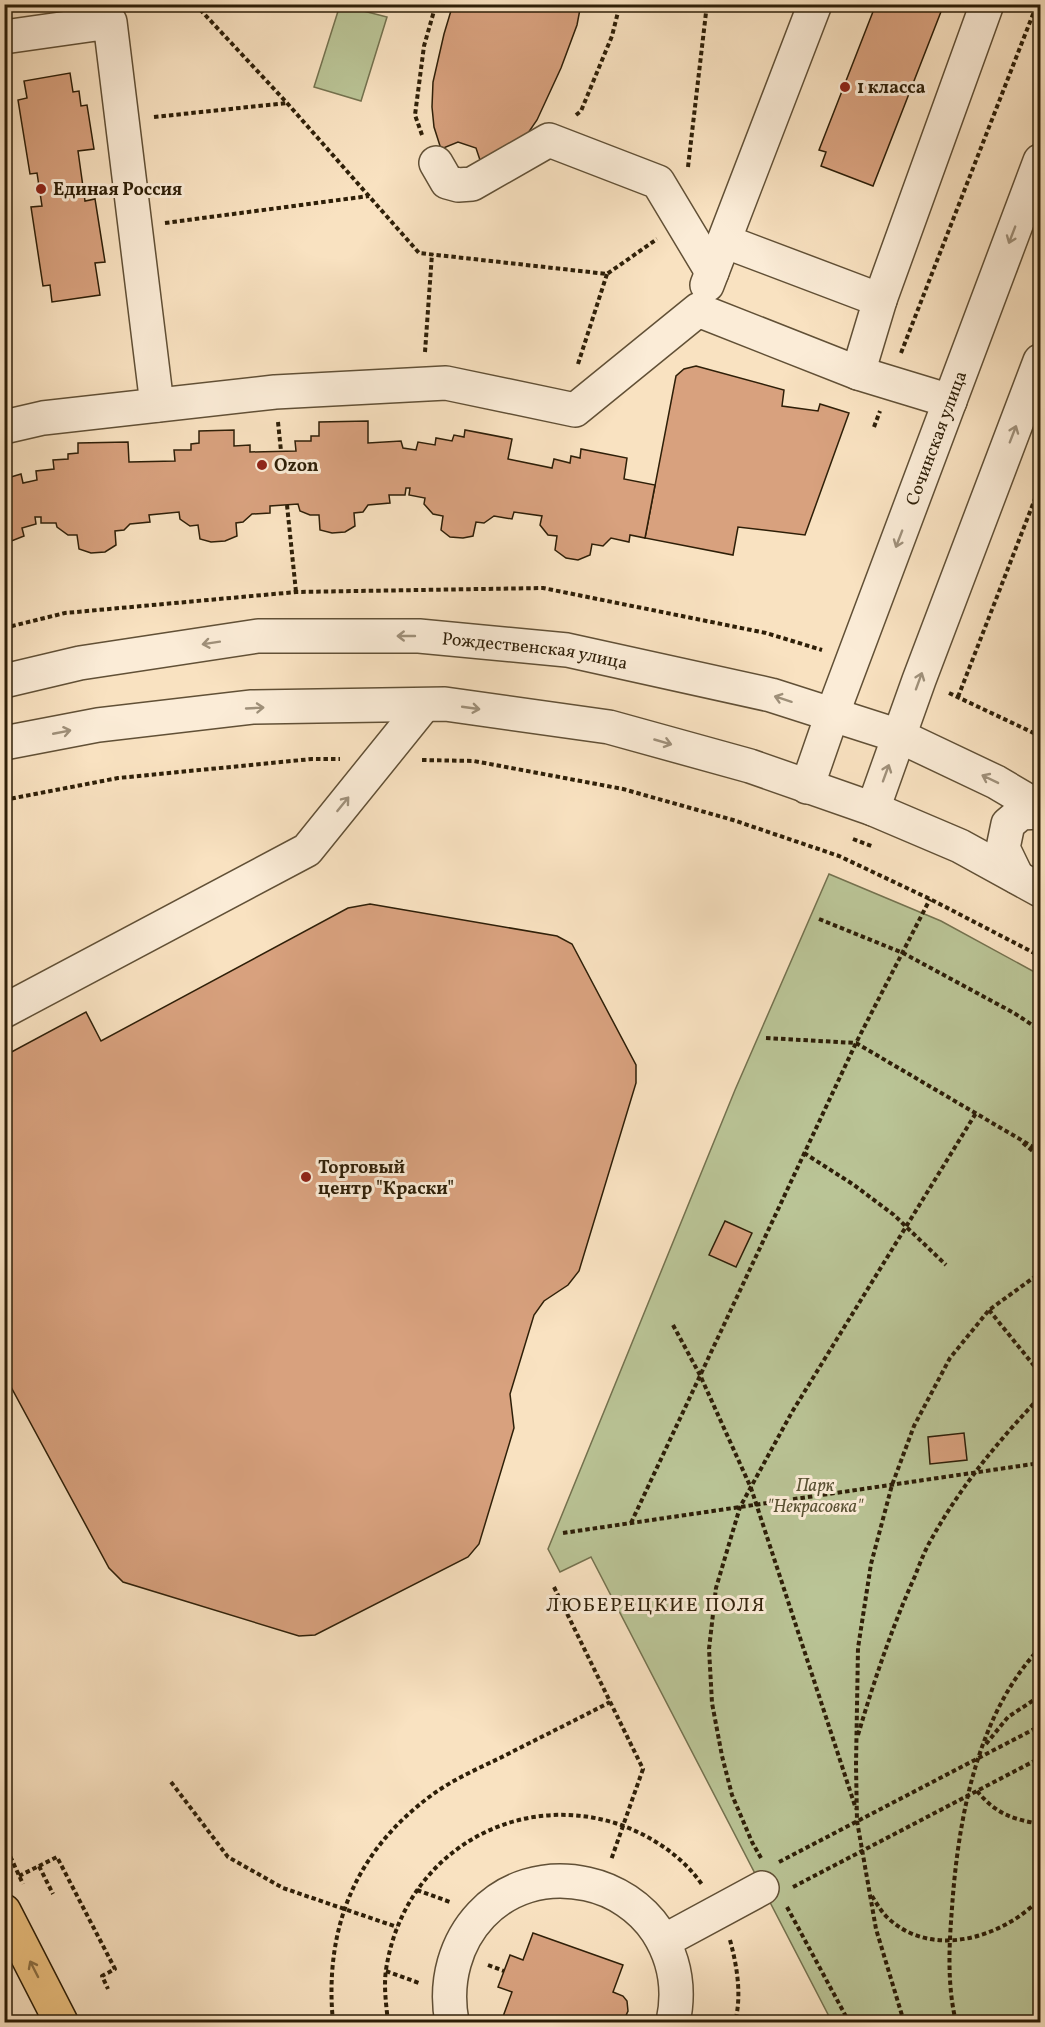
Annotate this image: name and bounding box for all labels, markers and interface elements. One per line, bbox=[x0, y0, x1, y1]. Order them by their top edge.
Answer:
place label: 1 класса bbox=[857, 76, 926, 101]
marker: 1 класса bbox=[838, 80, 852, 94]
place label: Единая Россия bbox=[53, 178, 182, 203]
marker: Единая Россия bbox=[34, 182, 48, 196]
one-way arrow bbox=[1006, 225, 1017, 244]
street label: Сочинская улица bbox=[901, 368, 974, 510]
one-way arrow bbox=[1009, 425, 1020, 444]
place label: Ozon bbox=[274, 454, 319, 479]
marker: Ozon bbox=[255, 458, 269, 472]
one-way arrow bbox=[893, 529, 904, 548]
street label: Рождественская улица bbox=[441, 627, 630, 677]
one-way arrow bbox=[396, 630, 416, 642]
one-way arrow bbox=[202, 638, 221, 649]
one-way arrow bbox=[914, 672, 925, 691]
one-way arrow bbox=[774, 692, 793, 703]
one-way arrow bbox=[245, 702, 265, 713]
one-way arrow bbox=[461, 703, 480, 714]
one-way arrow bbox=[52, 726, 71, 737]
one-way arrow bbox=[653, 737, 672, 748]
one-way arrow bbox=[882, 764, 893, 783]
one-way arrow bbox=[981, 772, 999, 784]
one-way arrow bbox=[337, 797, 350, 813]
place label: Торговый центр "Краски" bbox=[318, 1156, 454, 1202]
marker: Торговый центр "Краски" bbox=[299, 1170, 313, 1184]
park label: Парк "Некрасовка" bbox=[767, 1474, 864, 1520]
district label: ЛЮБЕРЕЦКИЕ ПОЛЯ bbox=[546, 1592, 766, 1620]
one-way arrow bbox=[28, 1960, 39, 1978]

